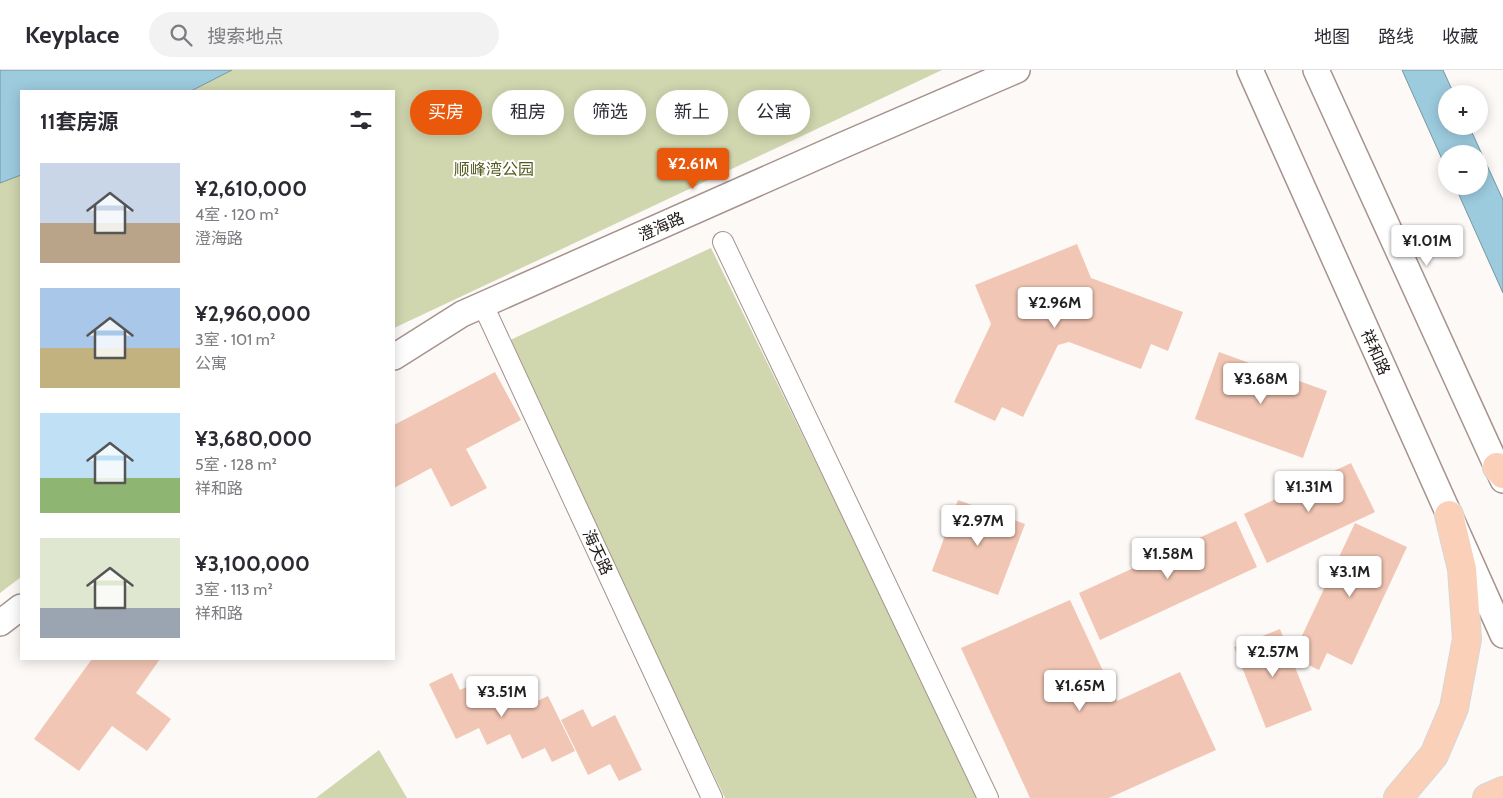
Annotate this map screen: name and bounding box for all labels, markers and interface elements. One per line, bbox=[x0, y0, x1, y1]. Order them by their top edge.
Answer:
search box bbox=[149, 12, 499, 57]
text: Keyplace bbox=[25, 20, 119, 49]
icon: search bbox=[167, 21, 195, 49]
text: 搜索地点 bbox=[207, 25, 283, 48]
text: 地图 bbox=[1314, 26, 1350, 48]
text: 路线 bbox=[1378, 26, 1414, 48]
text: 收藏 bbox=[1442, 26, 1478, 48]
map controls bbox=[1438, 85, 1488, 195]
button: + bbox=[1438, 85, 1488, 135]
chip: 买房 bbox=[410, 90, 482, 135]
chip: 租房 bbox=[492, 90, 564, 135]
chip: 筛选 bbox=[574, 90, 646, 135]
chip: 新上 bbox=[656, 90, 728, 135]
chip: 公寓 bbox=[738, 90, 810, 135]
icon: filters bbox=[347, 106, 375, 134]
text: 11套房源 bbox=[40, 109, 119, 134]
button: − bbox=[1438, 145, 1488, 195]
pin: ¥2.61M bbox=[652, 148, 734, 190]
text: ¥2.61M bbox=[668, 154, 718, 173]
park label: 顺峰湾公园 bbox=[454, 160, 534, 179]
text: ¥2,610,000 bbox=[195, 176, 307, 201]
icon: home bbox=[80, 183, 140, 243]
text: 4室 · 120 m² bbox=[195, 205, 279, 224]
street label: 澄海路 bbox=[635, 208, 687, 245]
pin: ¥1.01M bbox=[1386, 224, 1468, 267]
text: 澄海路 bbox=[195, 229, 243, 248]
text: ¥1.01M bbox=[1402, 231, 1452, 250]
pin: ¥2.96M bbox=[1014, 286, 1096, 329]
text: ¥2.96M bbox=[1029, 293, 1081, 312]
text: ¥2,960,000 bbox=[195, 301, 311, 326]
icon: home bbox=[80, 308, 140, 368]
street label: 祥和路 bbox=[1357, 326, 1394, 378]
text: 3室 · 101 m² bbox=[195, 330, 275, 349]
text: 公寓 bbox=[195, 354, 227, 373]
pin: ¥3.68M bbox=[1220, 362, 1302, 405]
text: ¥3.68M bbox=[1234, 369, 1288, 388]
text: ¥3,680,000 bbox=[195, 426, 312, 451]
icon: home bbox=[80, 433, 140, 493]
text: 5室 · 128 m² bbox=[195, 455, 277, 474]
pin: ¥1.31M bbox=[1268, 470, 1350, 513]
text: ¥1.31M bbox=[1286, 477, 1332, 496]
text: 祥和路 bbox=[195, 479, 243, 498]
pin: ¥2.97M bbox=[937, 504, 1019, 547]
text: ¥2.97M bbox=[952, 511, 1004, 530]
street label: 海天路 bbox=[579, 526, 616, 578]
pin: ¥1.58M bbox=[1127, 538, 1209, 580]
text: ¥1.58M bbox=[1143, 544, 1193, 563]
text: ¥3,100,000 bbox=[195, 551, 310, 576]
pin: ¥3.1M bbox=[1315, 556, 1385, 598]
icon: home bbox=[80, 558, 140, 618]
text: ¥3.1M bbox=[1330, 562, 1370, 581]
text: 3室 · 113 m² bbox=[195, 580, 273, 599]
text: 祥和路 bbox=[195, 604, 243, 623]
pin: ¥2.57M bbox=[1232, 636, 1314, 678]
text: ¥2.57M bbox=[1247, 642, 1299, 661]
pin: ¥1.65M bbox=[1039, 670, 1121, 712]
pin: ¥3.51M bbox=[461, 676, 543, 718]
text: ¥1.65M bbox=[1055, 676, 1105, 695]
text: ¥3.51M bbox=[477, 682, 527, 701]

